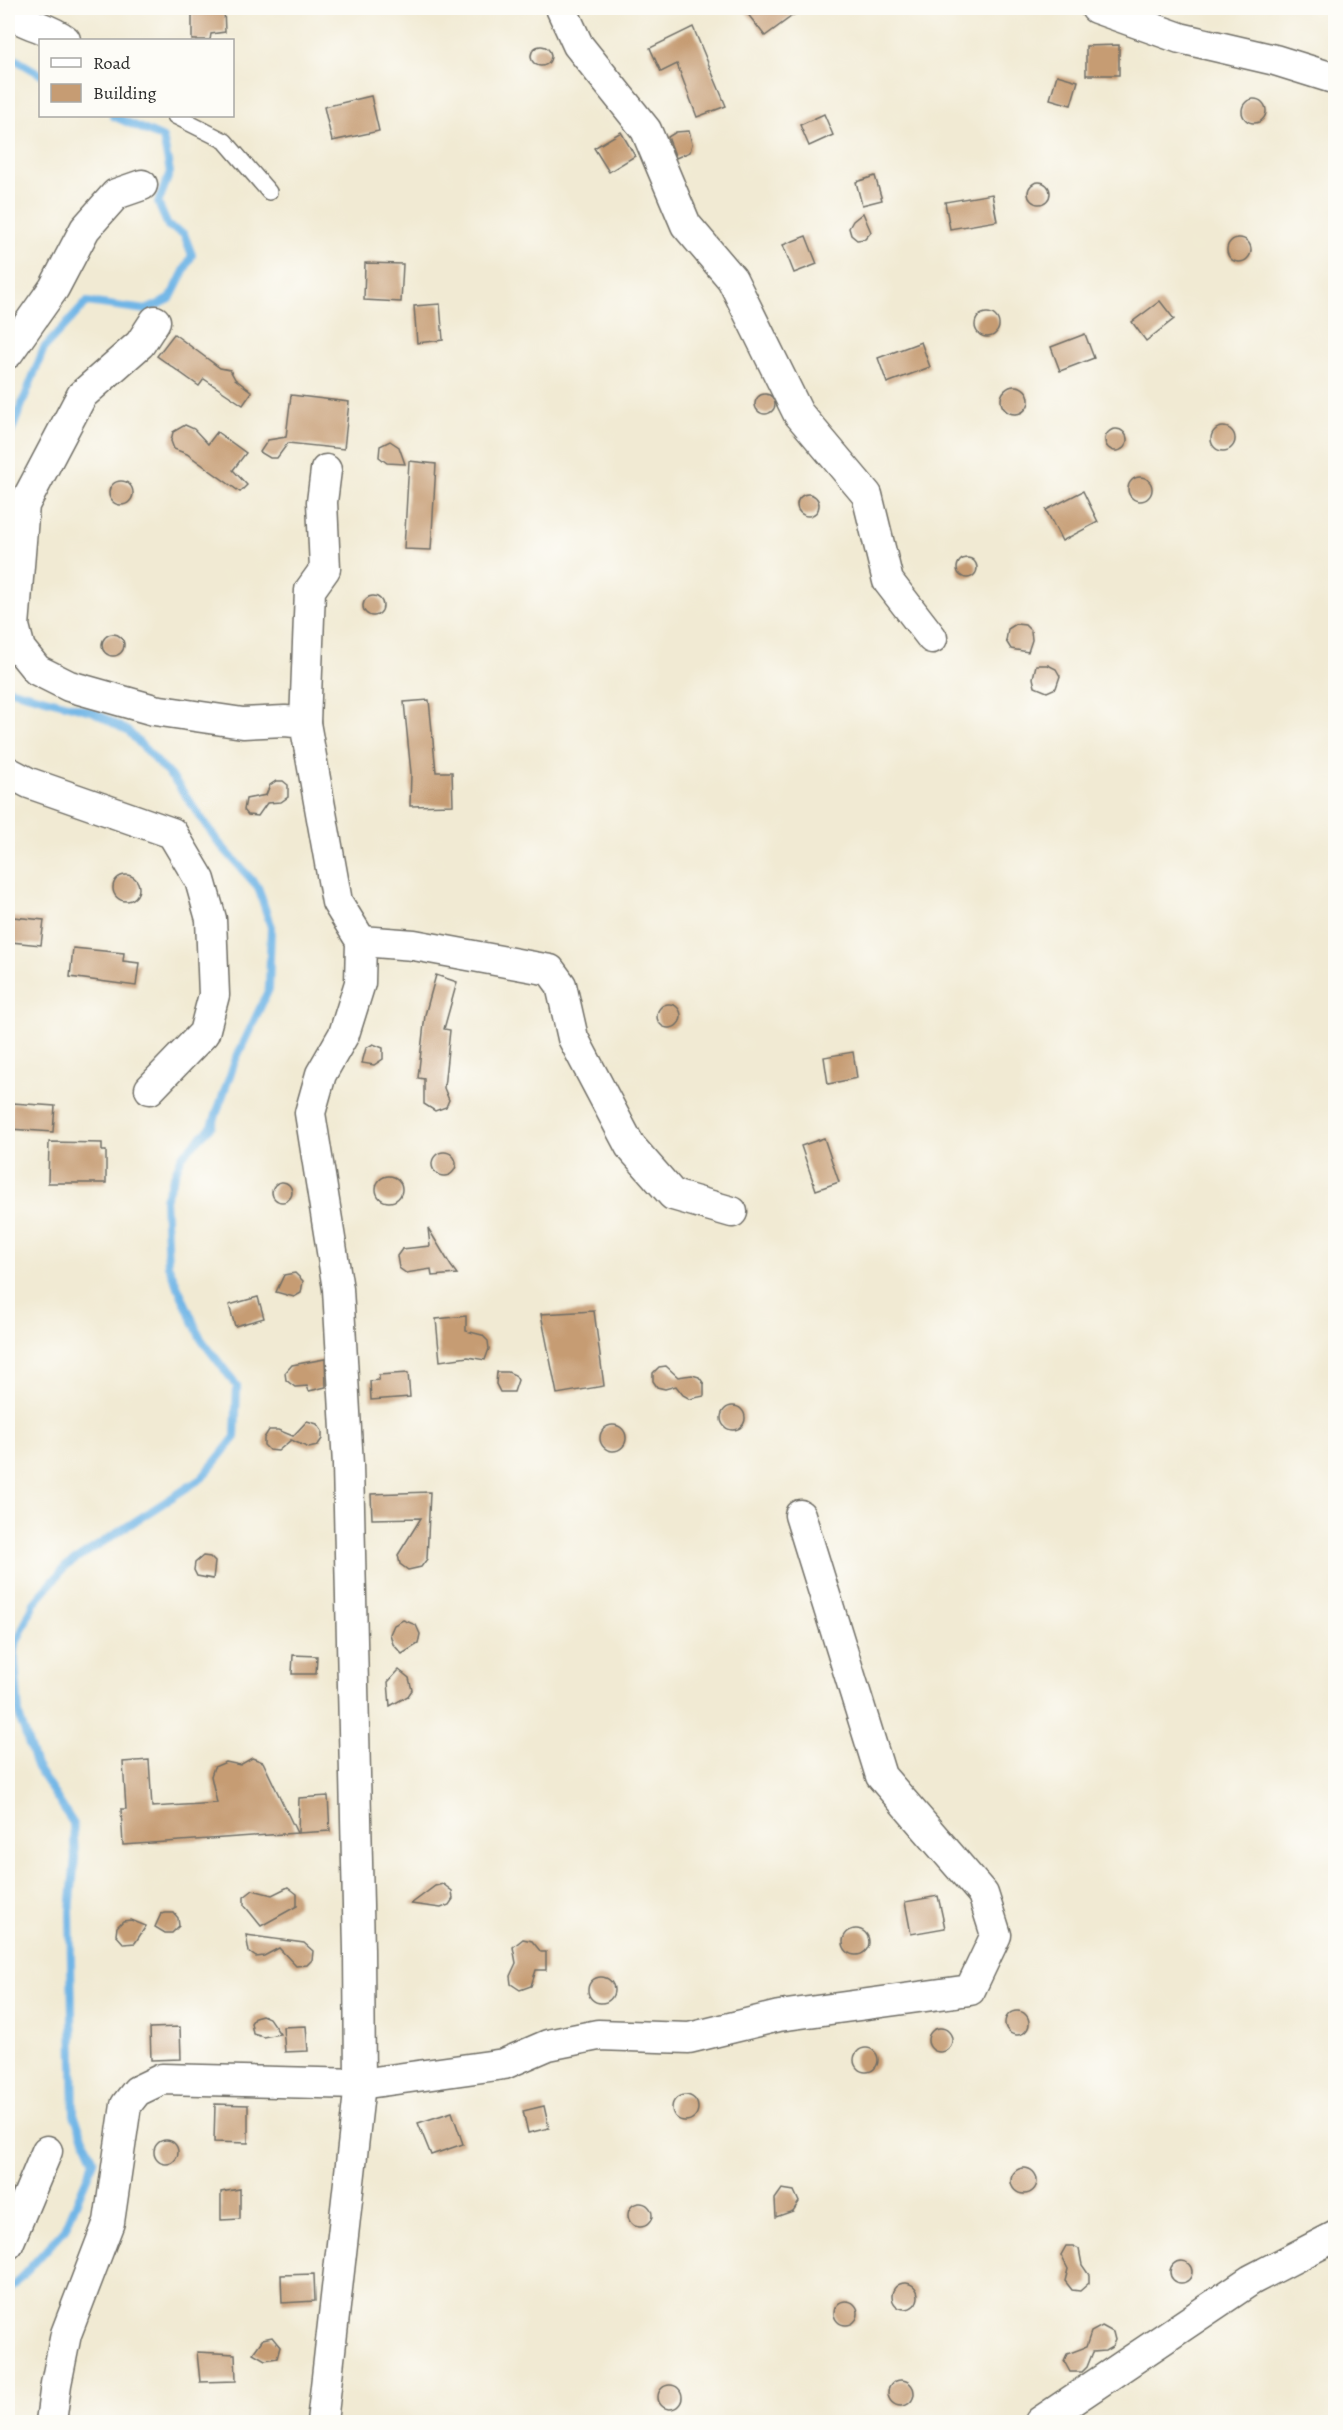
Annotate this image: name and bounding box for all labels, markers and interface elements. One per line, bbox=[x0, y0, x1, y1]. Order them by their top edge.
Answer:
legend bbox=[39, 39, 234, 117]
text: Road bbox=[93, 51, 131, 75]
text: Building bbox=[93, 81, 157, 105]

